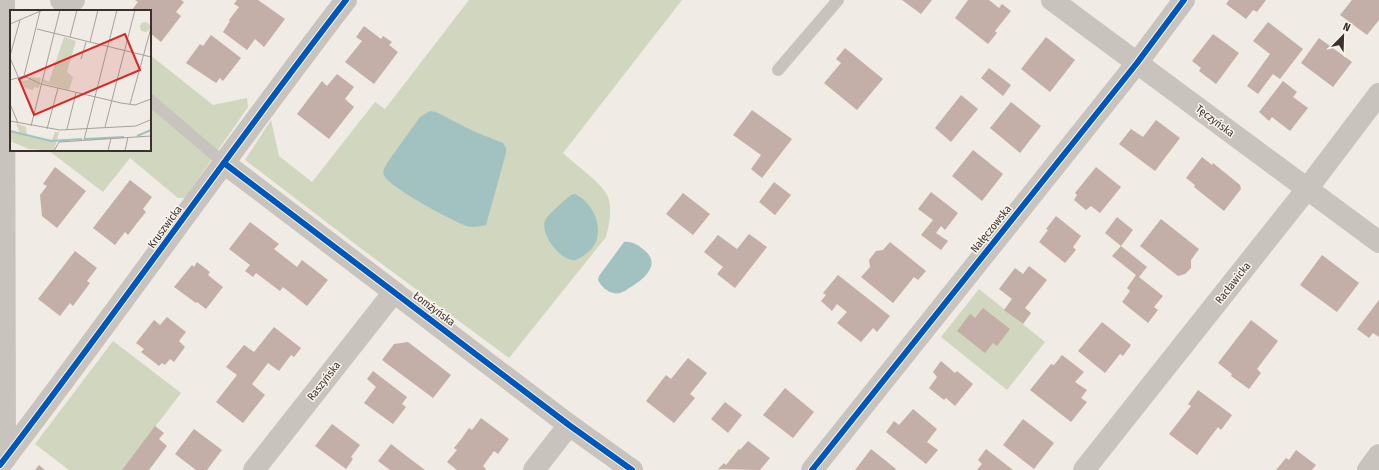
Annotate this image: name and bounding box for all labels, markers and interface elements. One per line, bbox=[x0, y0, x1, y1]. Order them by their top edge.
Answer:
inset map bbox=[10, 10, 151, 151]
north arrow bbox=[1323, 16, 1363, 56]
text: N bbox=[1341, 20, 1352, 35]
street label: Tęczyńska bbox=[1193, 102, 1237, 140]
street label: Kruszwicka bbox=[145, 203, 185, 251]
street label: Nałęczowska bbox=[968, 203, 1014, 255]
street label: Racławicka bbox=[1213, 260, 1253, 306]
street label: Łomżyńska bbox=[410, 289, 458, 329]
street label: Raszyńska bbox=[305, 359, 343, 403]

